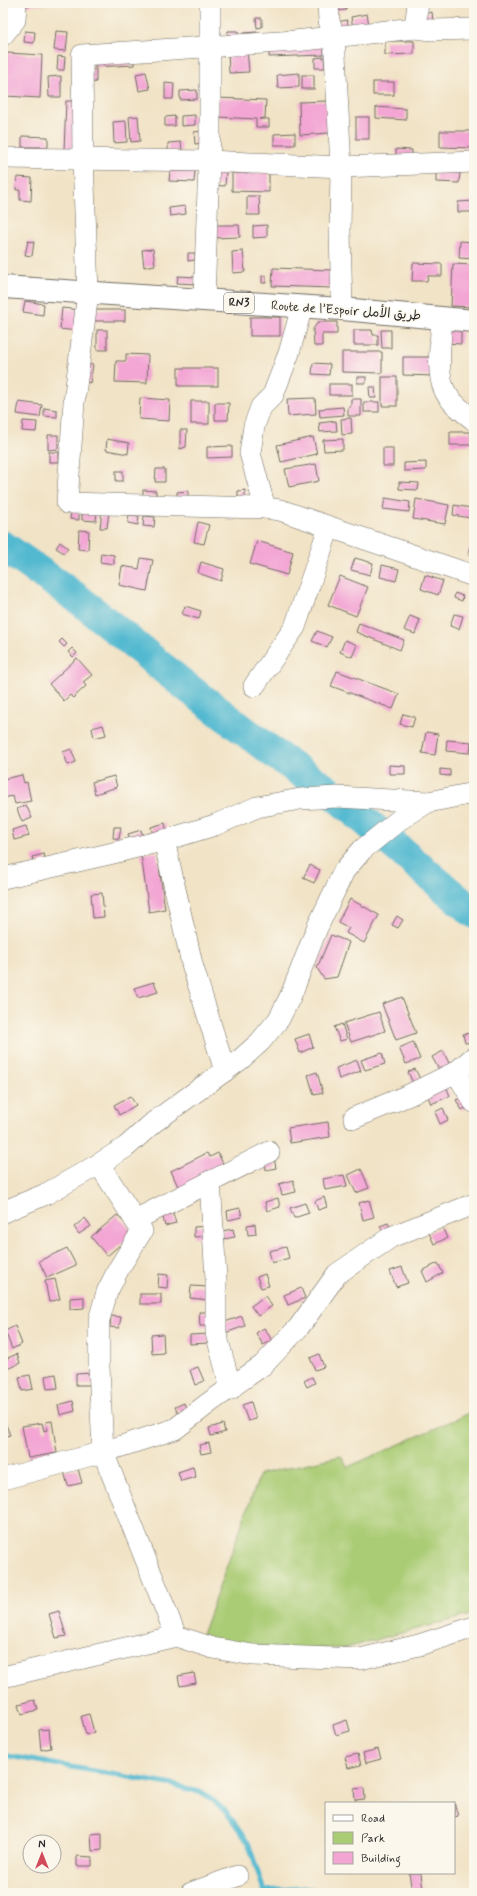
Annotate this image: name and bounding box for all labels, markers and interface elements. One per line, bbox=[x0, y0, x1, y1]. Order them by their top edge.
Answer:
road number: RN3 bbox=[224, 293, 254, 313]
street label: Route de l’Espoir طريق الأمل bbox=[270, 296, 422, 325]
legend bbox=[325, 1802, 455, 1874]
text: Road bbox=[361, 1811, 385, 1827]
text: Park bbox=[361, 1831, 385, 1847]
north arrow bbox=[22, 1834, 62, 1874]
text: N bbox=[38, 1838, 46, 1852]
text: Building bbox=[361, 1851, 401, 1868]

